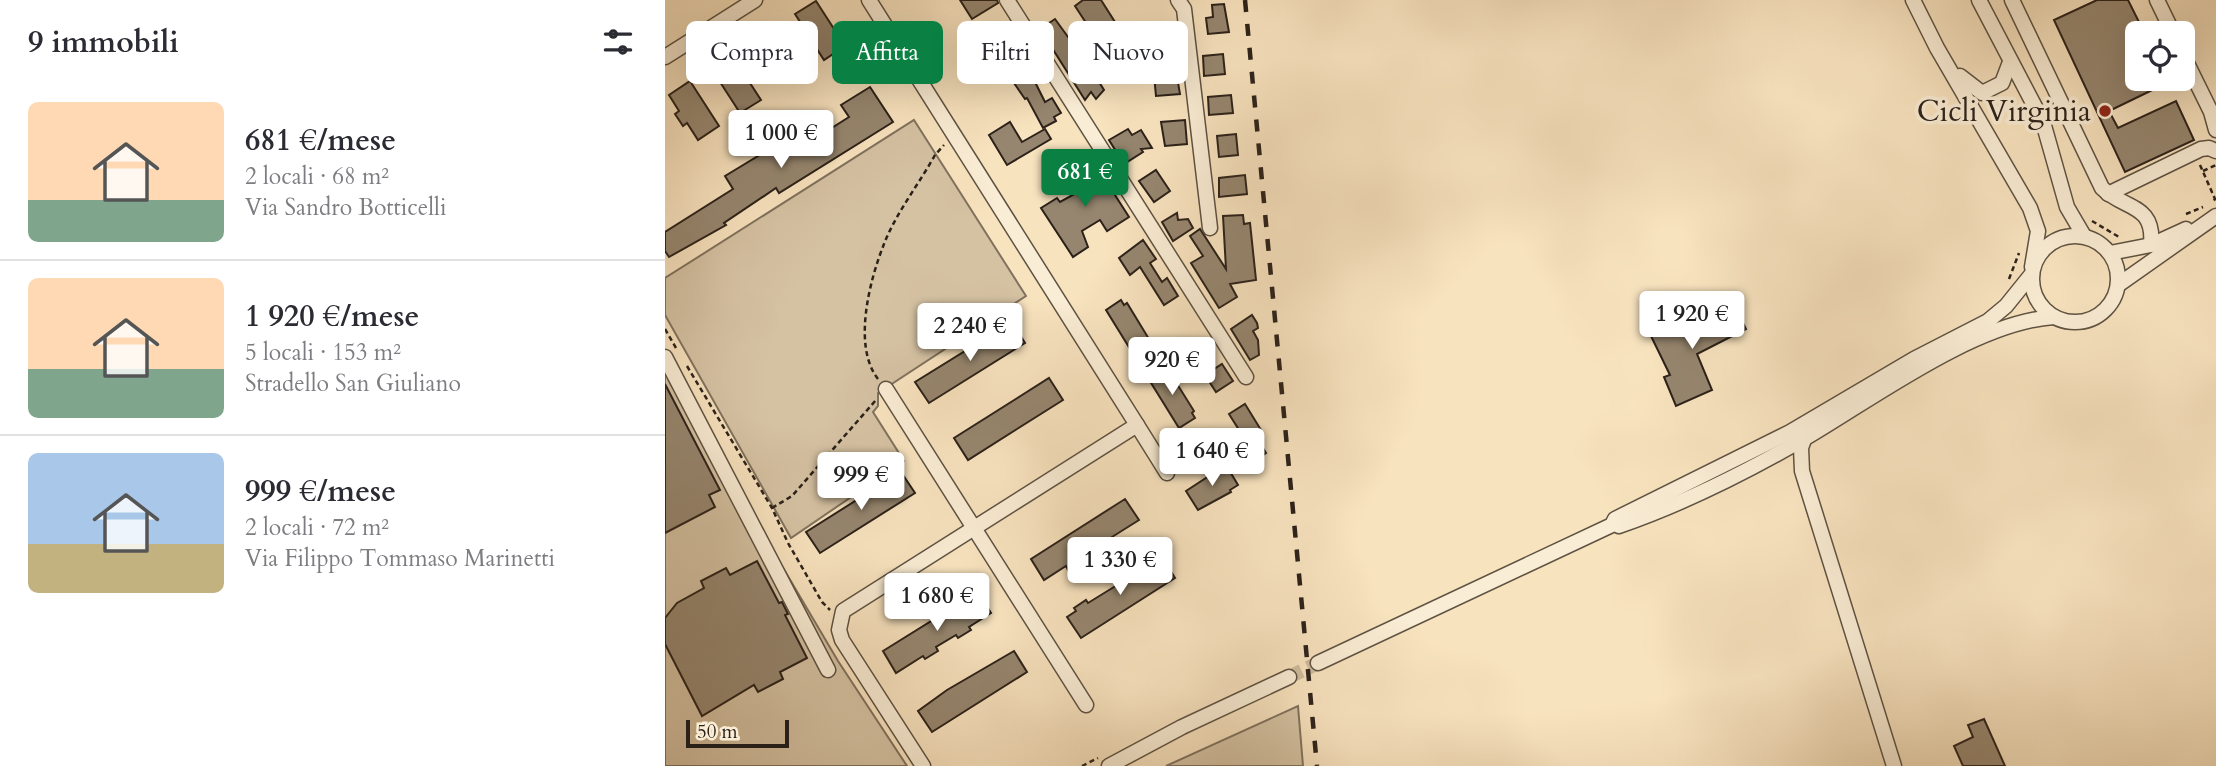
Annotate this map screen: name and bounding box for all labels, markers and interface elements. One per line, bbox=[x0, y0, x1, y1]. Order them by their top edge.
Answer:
chip: Compra bbox=[686, 21, 818, 84]
chip: Affitta bbox=[832, 21, 943, 84]
chip: Filtri bbox=[957, 21, 1054, 84]
chip: Nuovo bbox=[1068, 21, 1188, 84]
map controls bbox=[2125, 21, 2195, 91]
button: locate bbox=[2125, 21, 2195, 91]
text: 9 immobili bbox=[28, 22, 179, 63]
icon: filters bbox=[599, 23, 637, 61]
place label: Cicli Virginia bbox=[1917, 91, 2091, 132]
marker: Cicli Virginia bbox=[2097, 103, 2113, 119]
pin: 1 000 € bbox=[716, 110, 846, 170]
text: 1 000 € bbox=[744, 117, 818, 148]
text: 681 €/mese bbox=[245, 120, 396, 161]
icon: home bbox=[84, 130, 168, 214]
pin: 681 € bbox=[1036, 150, 1134, 209]
text: 681 € bbox=[1057, 156, 1113, 187]
text: 2 locali · 68 m² bbox=[245, 161, 389, 192]
text: Via Sandro Botticelli bbox=[245, 192, 446, 223]
pin: 1 920 € bbox=[1627, 292, 1757, 351]
text: 1 920 €/mese bbox=[245, 296, 419, 337]
text: 1 920 € bbox=[1655, 298, 1729, 329]
pin: 2 240 € bbox=[905, 304, 1035, 363]
icon: home bbox=[84, 306, 168, 390]
text: 2 240 € bbox=[933, 310, 1007, 341]
text: 5 locali · 153 m² bbox=[245, 337, 401, 368]
pin: 920 € bbox=[1123, 338, 1221, 397]
text: 920 € bbox=[1144, 344, 1200, 375]
text: Stradello San Giuliano bbox=[245, 368, 461, 399]
pin: 1 640 € bbox=[1147, 428, 1277, 488]
text: 1 640 € bbox=[1175, 435, 1249, 466]
pin: 999 € bbox=[812, 452, 910, 512]
text: 999 € bbox=[833, 459, 889, 490]
text: 999 €/mese bbox=[245, 471, 396, 512]
icon: home bbox=[84, 481, 168, 565]
text: 2 locali · 72 m² bbox=[245, 512, 389, 543]
pin: 1 330 € bbox=[1055, 538, 1185, 597]
text: Via Filippo Tommaso Marinetti bbox=[245, 543, 555, 574]
text: 1 330 € bbox=[1083, 544, 1157, 575]
pin: 1 680 € bbox=[872, 574, 1002, 633]
text: 1 680 € bbox=[900, 580, 974, 611]
scale bar bbox=[686, 717, 789, 749]
text: 50 m bbox=[697, 719, 738, 745]

